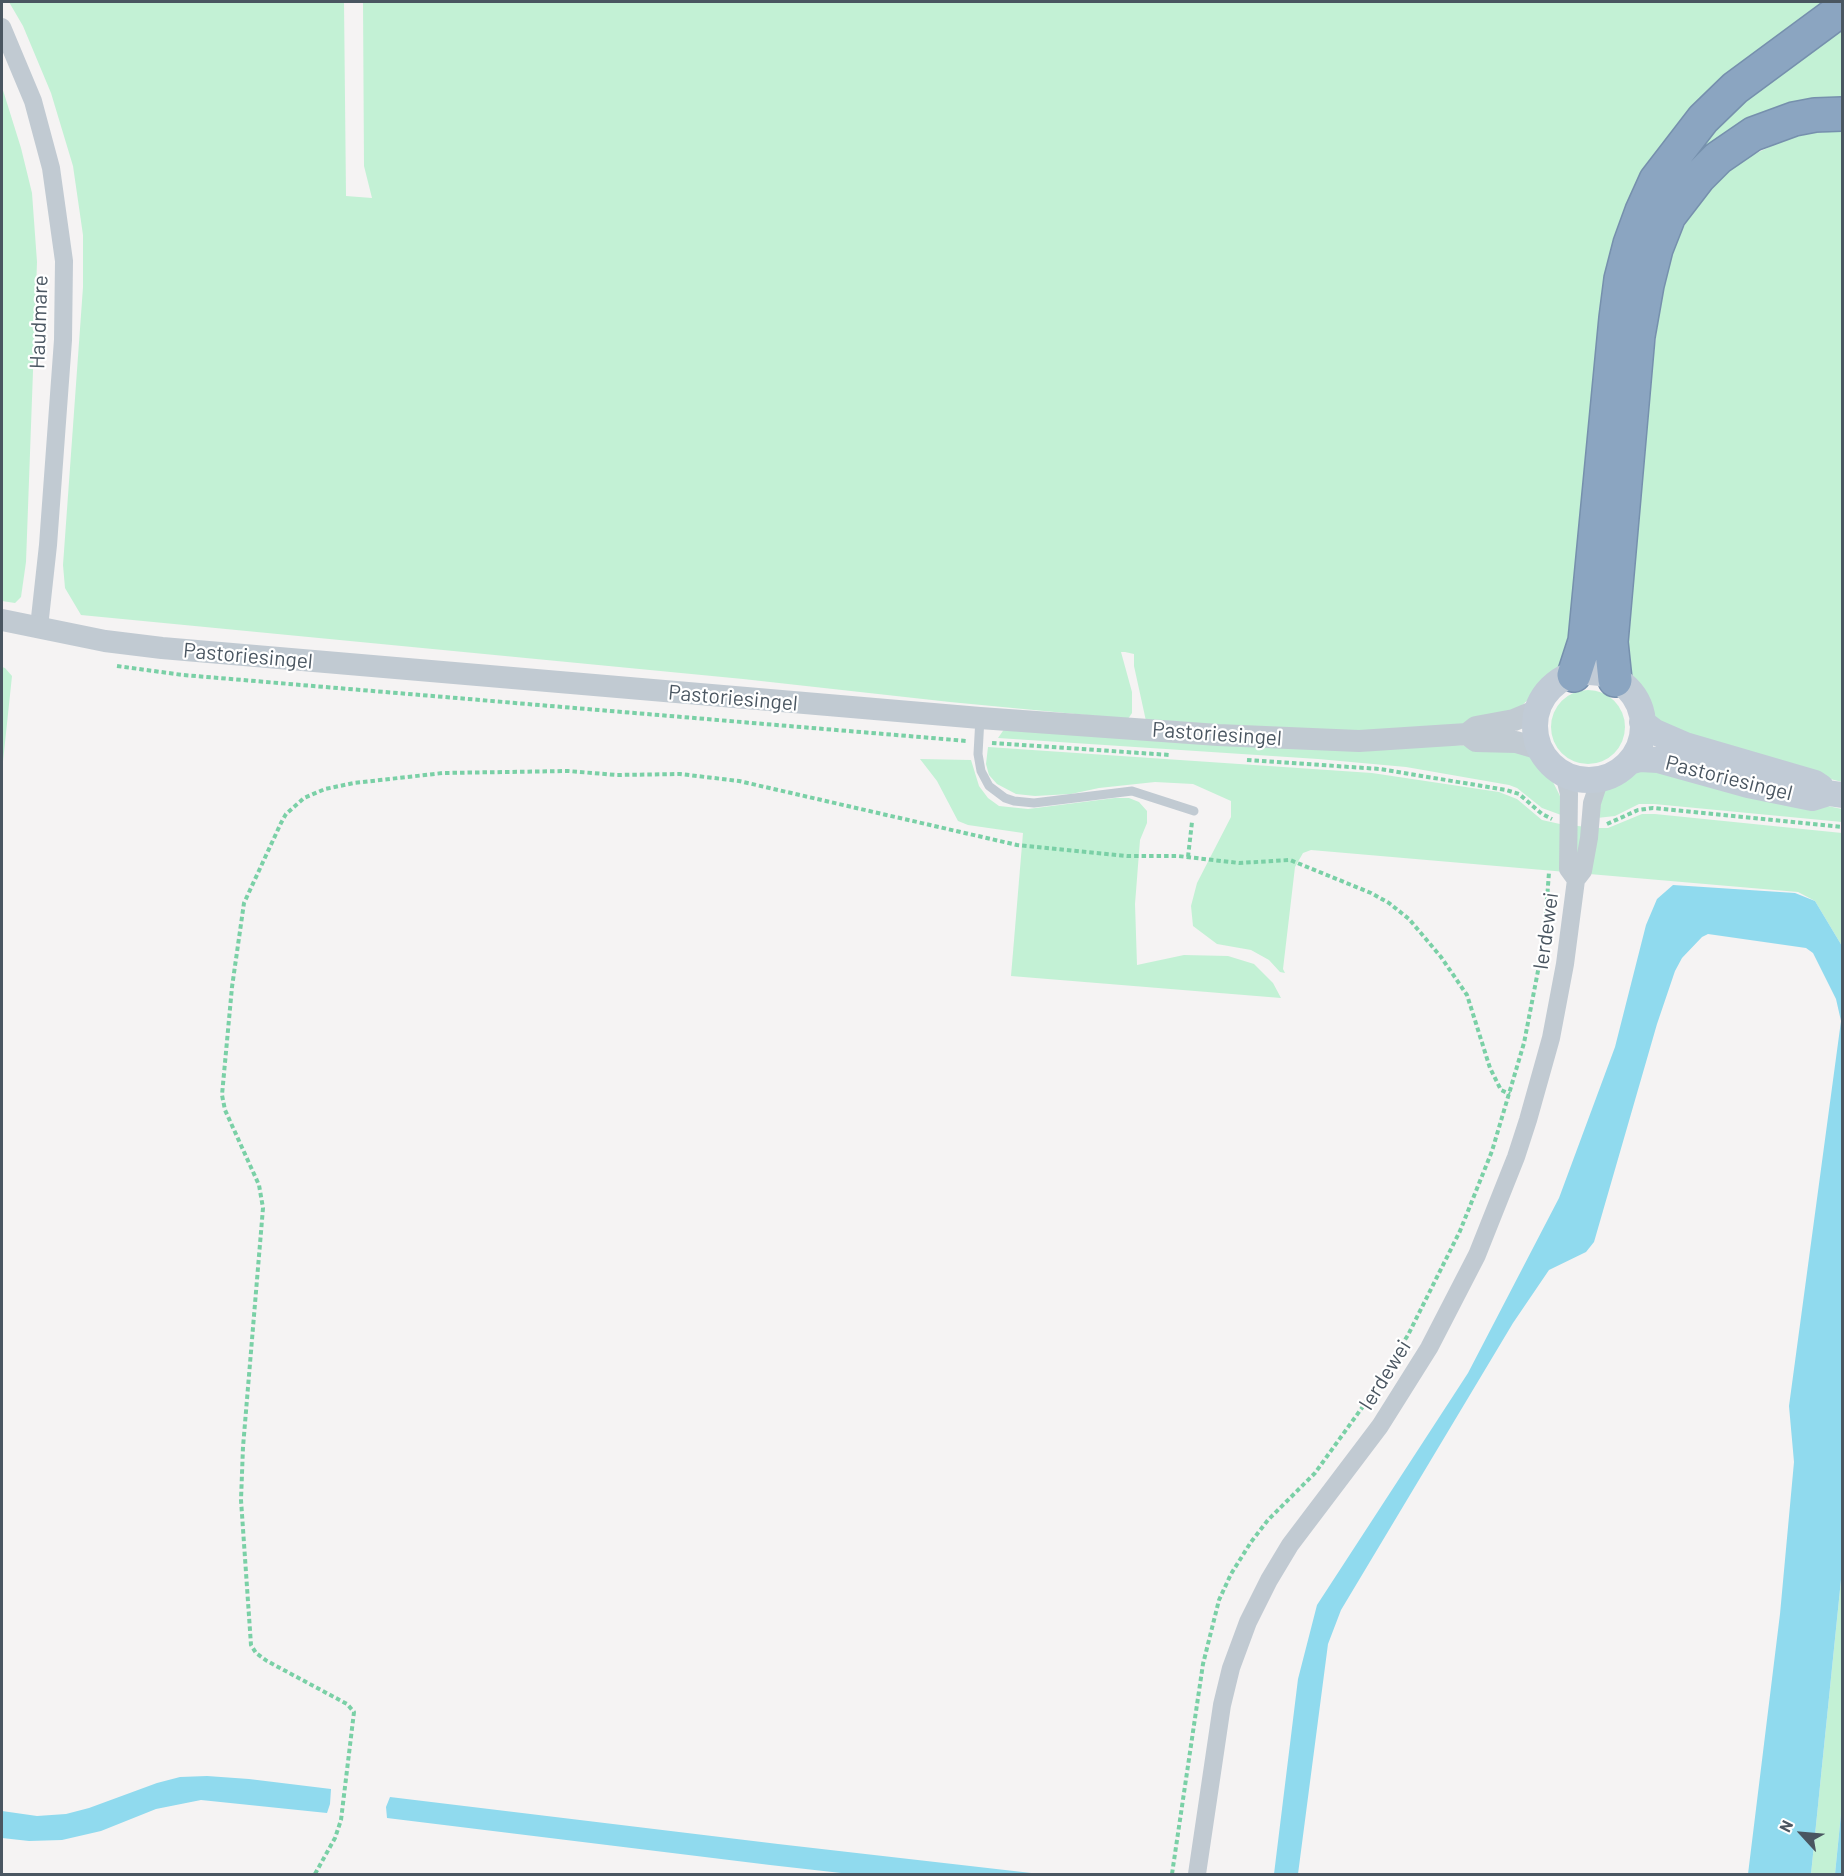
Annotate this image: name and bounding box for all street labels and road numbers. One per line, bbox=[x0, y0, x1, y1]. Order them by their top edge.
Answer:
street label: Haudmare bbox=[25, 275, 53, 369]
street label: Pastoriesingel bbox=[182, 638, 314, 674]
street label: Pastoriesingel bbox=[667, 680, 799, 716]
street label: Pastoriesingel bbox=[1151, 717, 1283, 751]
street label: Pastoriesingel bbox=[1663, 750, 1795, 806]
street label: Ierdewei bbox=[1528, 891, 1564, 971]
street label: Ierdewei bbox=[1354, 1335, 1416, 1415]

